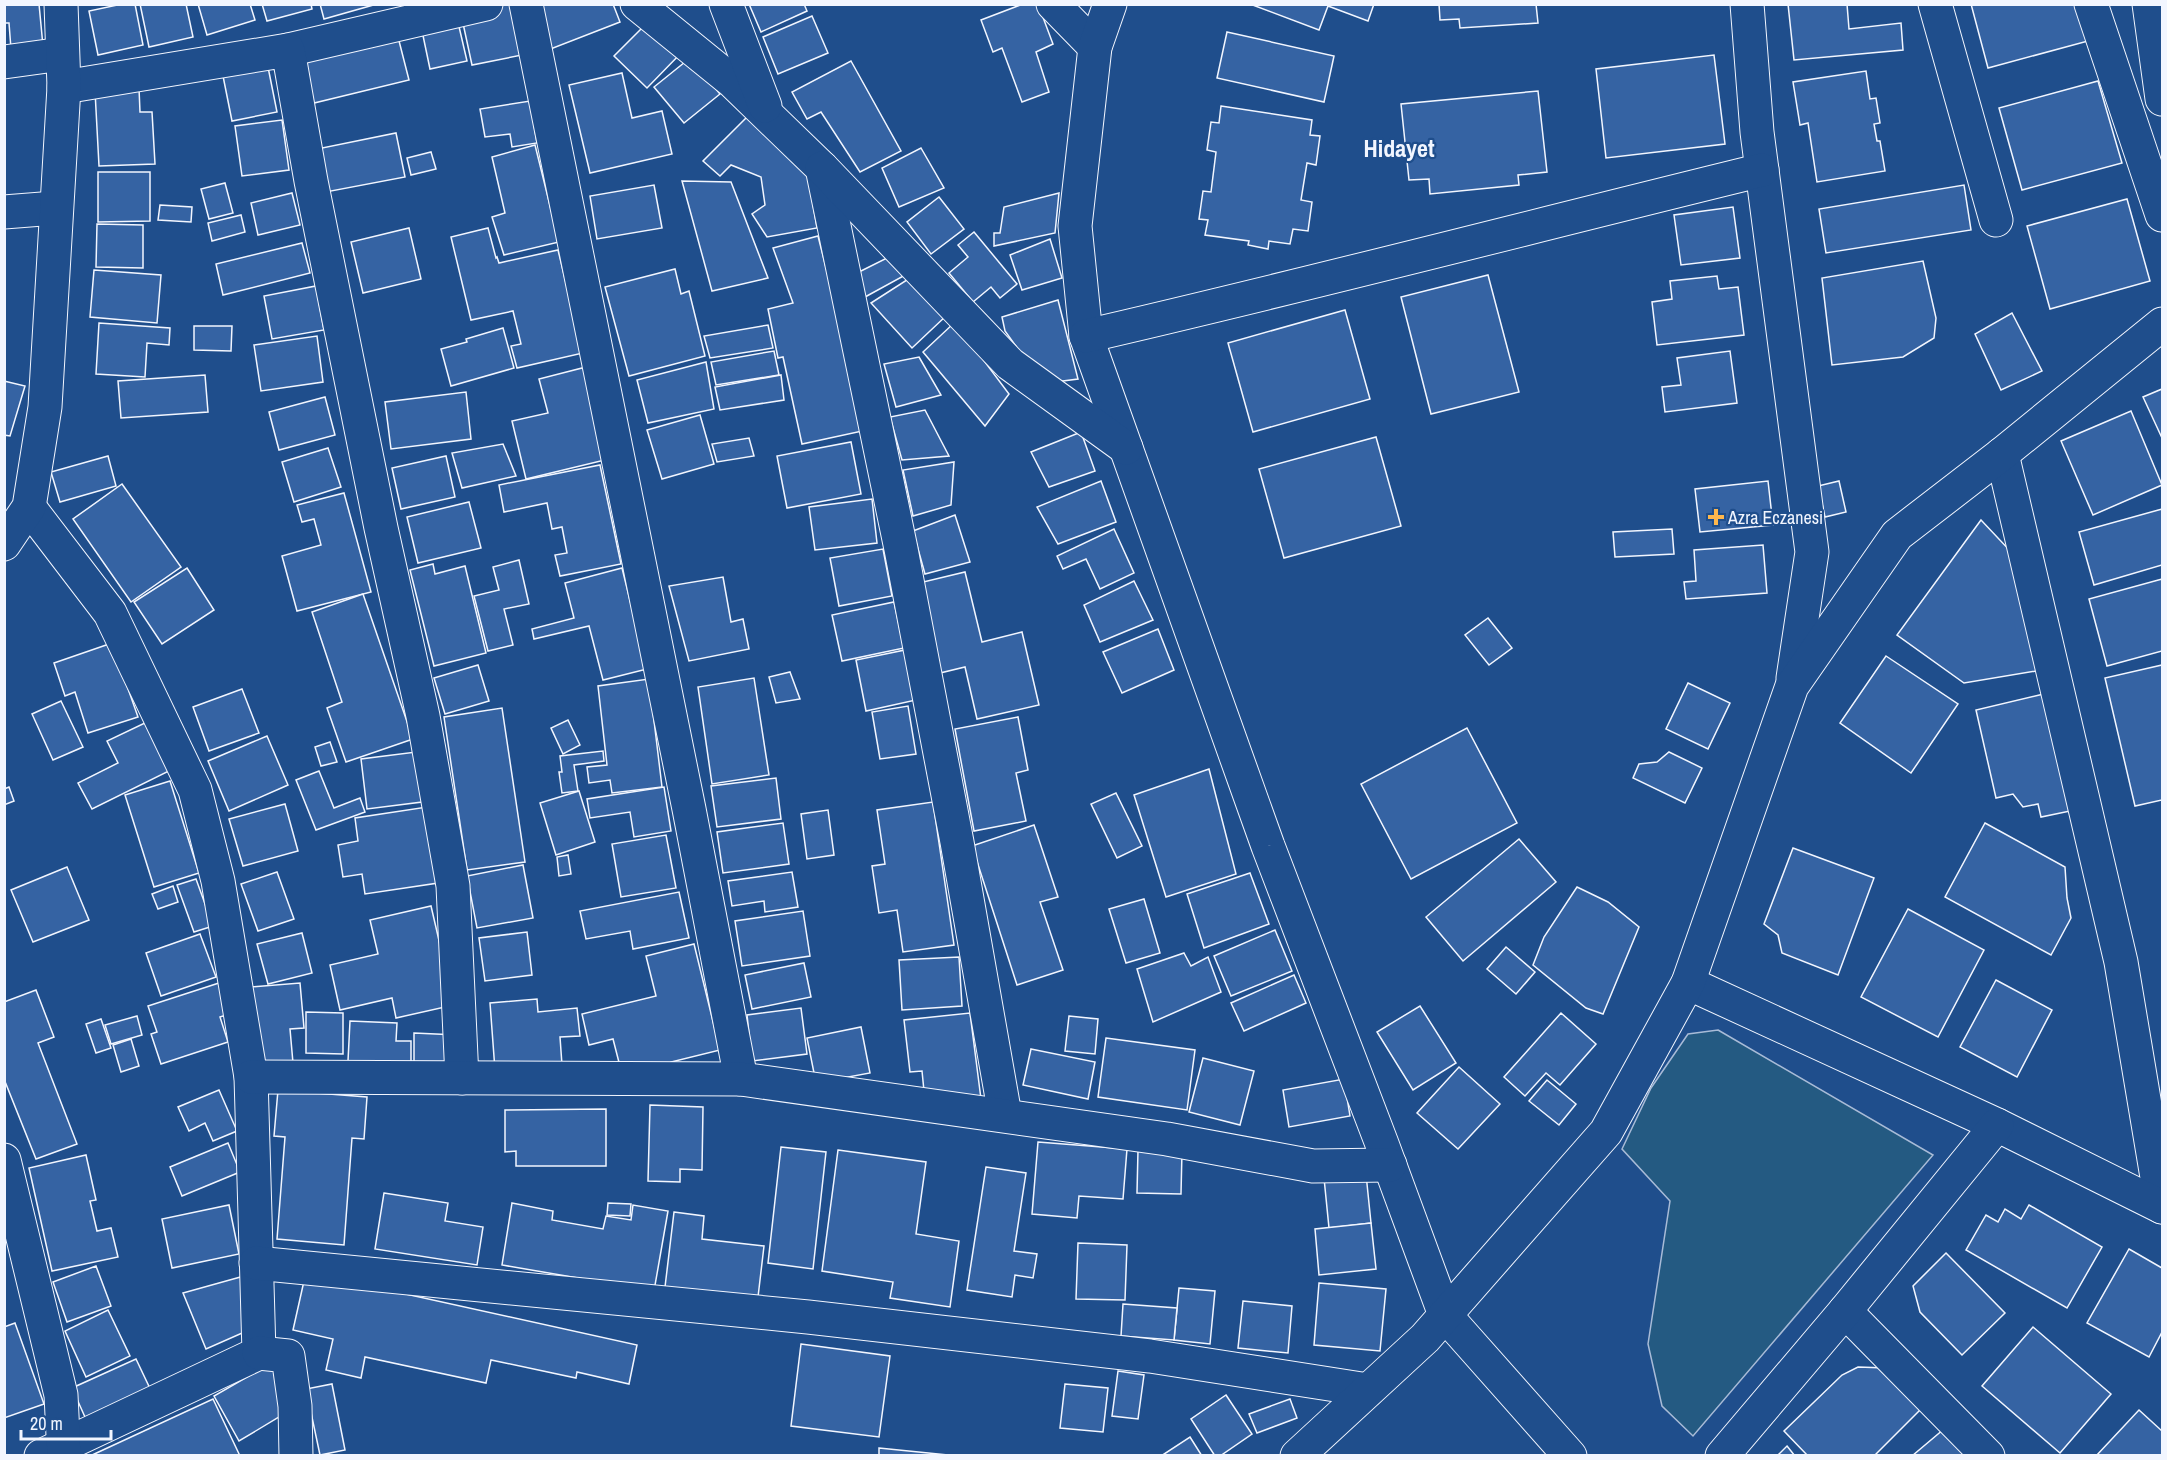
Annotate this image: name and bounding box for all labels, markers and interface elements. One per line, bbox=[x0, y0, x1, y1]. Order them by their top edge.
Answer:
district label: Hidayet bbox=[1363, 132, 1435, 164]
place label: Azra Eczanesi bbox=[1727, 505, 1823, 530]
marker: Azra Eczanesi bbox=[1709, 510, 1723, 524]
scale bar bbox=[21, 1403, 111, 1441]
text: 20 m bbox=[30, 1411, 63, 1436]

